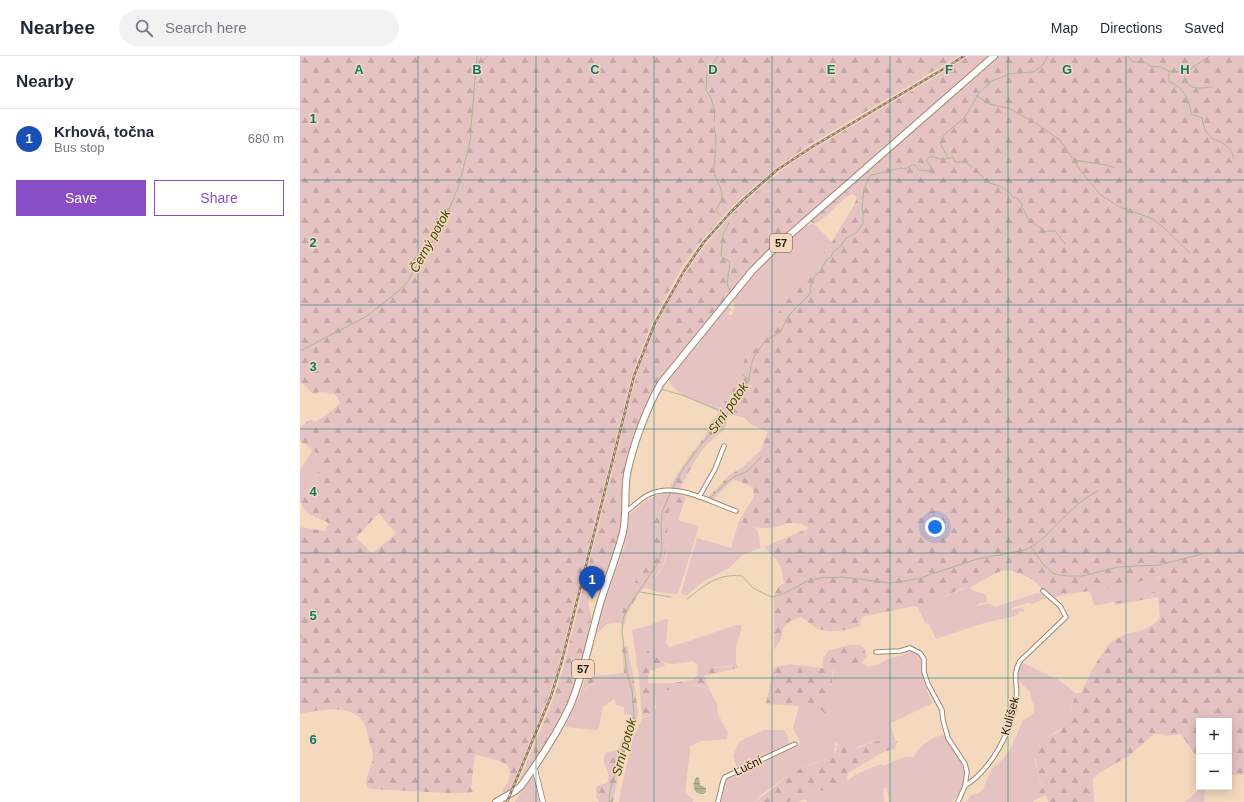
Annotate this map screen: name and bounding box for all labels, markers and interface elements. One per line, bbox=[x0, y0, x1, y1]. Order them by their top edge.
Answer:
search box bbox=[119, 10, 399, 46]
text: Nearbee bbox=[20, 17, 95, 38]
icon: search bbox=[133, 17, 155, 39]
text: Search here bbox=[165, 19, 247, 36]
text: Map bbox=[1051, 20, 1078, 36]
text: Directions bbox=[1100, 20, 1162, 36]
text: Saved bbox=[1184, 20, 1224, 36]
text: A bbox=[354, 62, 364, 77]
text: B bbox=[472, 62, 482, 77]
text: C bbox=[590, 62, 600, 77]
text: D bbox=[708, 62, 718, 77]
text: E bbox=[827, 62, 836, 77]
text: F bbox=[945, 62, 953, 77]
text: G bbox=[1062, 62, 1072, 77]
text: H bbox=[1180, 62, 1190, 77]
text: Nearby bbox=[16, 72, 74, 91]
text: 1 bbox=[309, 111, 317, 126]
text: Krhová, točna bbox=[54, 123, 154, 140]
text: 1 bbox=[25, 131, 33, 146]
text: 680 m bbox=[248, 131, 284, 146]
text: Bus stop bbox=[54, 140, 105, 155]
button: Save bbox=[16, 180, 146, 216]
button: Share bbox=[154, 180, 284, 216]
water label: Černý potok bbox=[406, 205, 454, 275]
road number: 57 bbox=[770, 234, 792, 252]
text: 2 bbox=[309, 235, 317, 250]
text: 3 bbox=[309, 359, 317, 374]
water label: Srní potok bbox=[705, 378, 752, 437]
text: 4 bbox=[309, 484, 317, 499]
your location bbox=[925, 517, 945, 537]
pin: 1 bbox=[579, 566, 605, 599]
text: 5 bbox=[309, 608, 317, 623]
road number: 57 bbox=[572, 660, 594, 678]
street label: Kulíšek bbox=[998, 694, 1022, 737]
water label: Srní potok bbox=[609, 715, 640, 778]
map controls bbox=[1196, 718, 1232, 790]
button: + bbox=[1196, 718, 1232, 754]
text: 6 bbox=[309, 732, 317, 747]
street label: Luční bbox=[732, 753, 765, 779]
button: − bbox=[1196, 754, 1232, 790]

